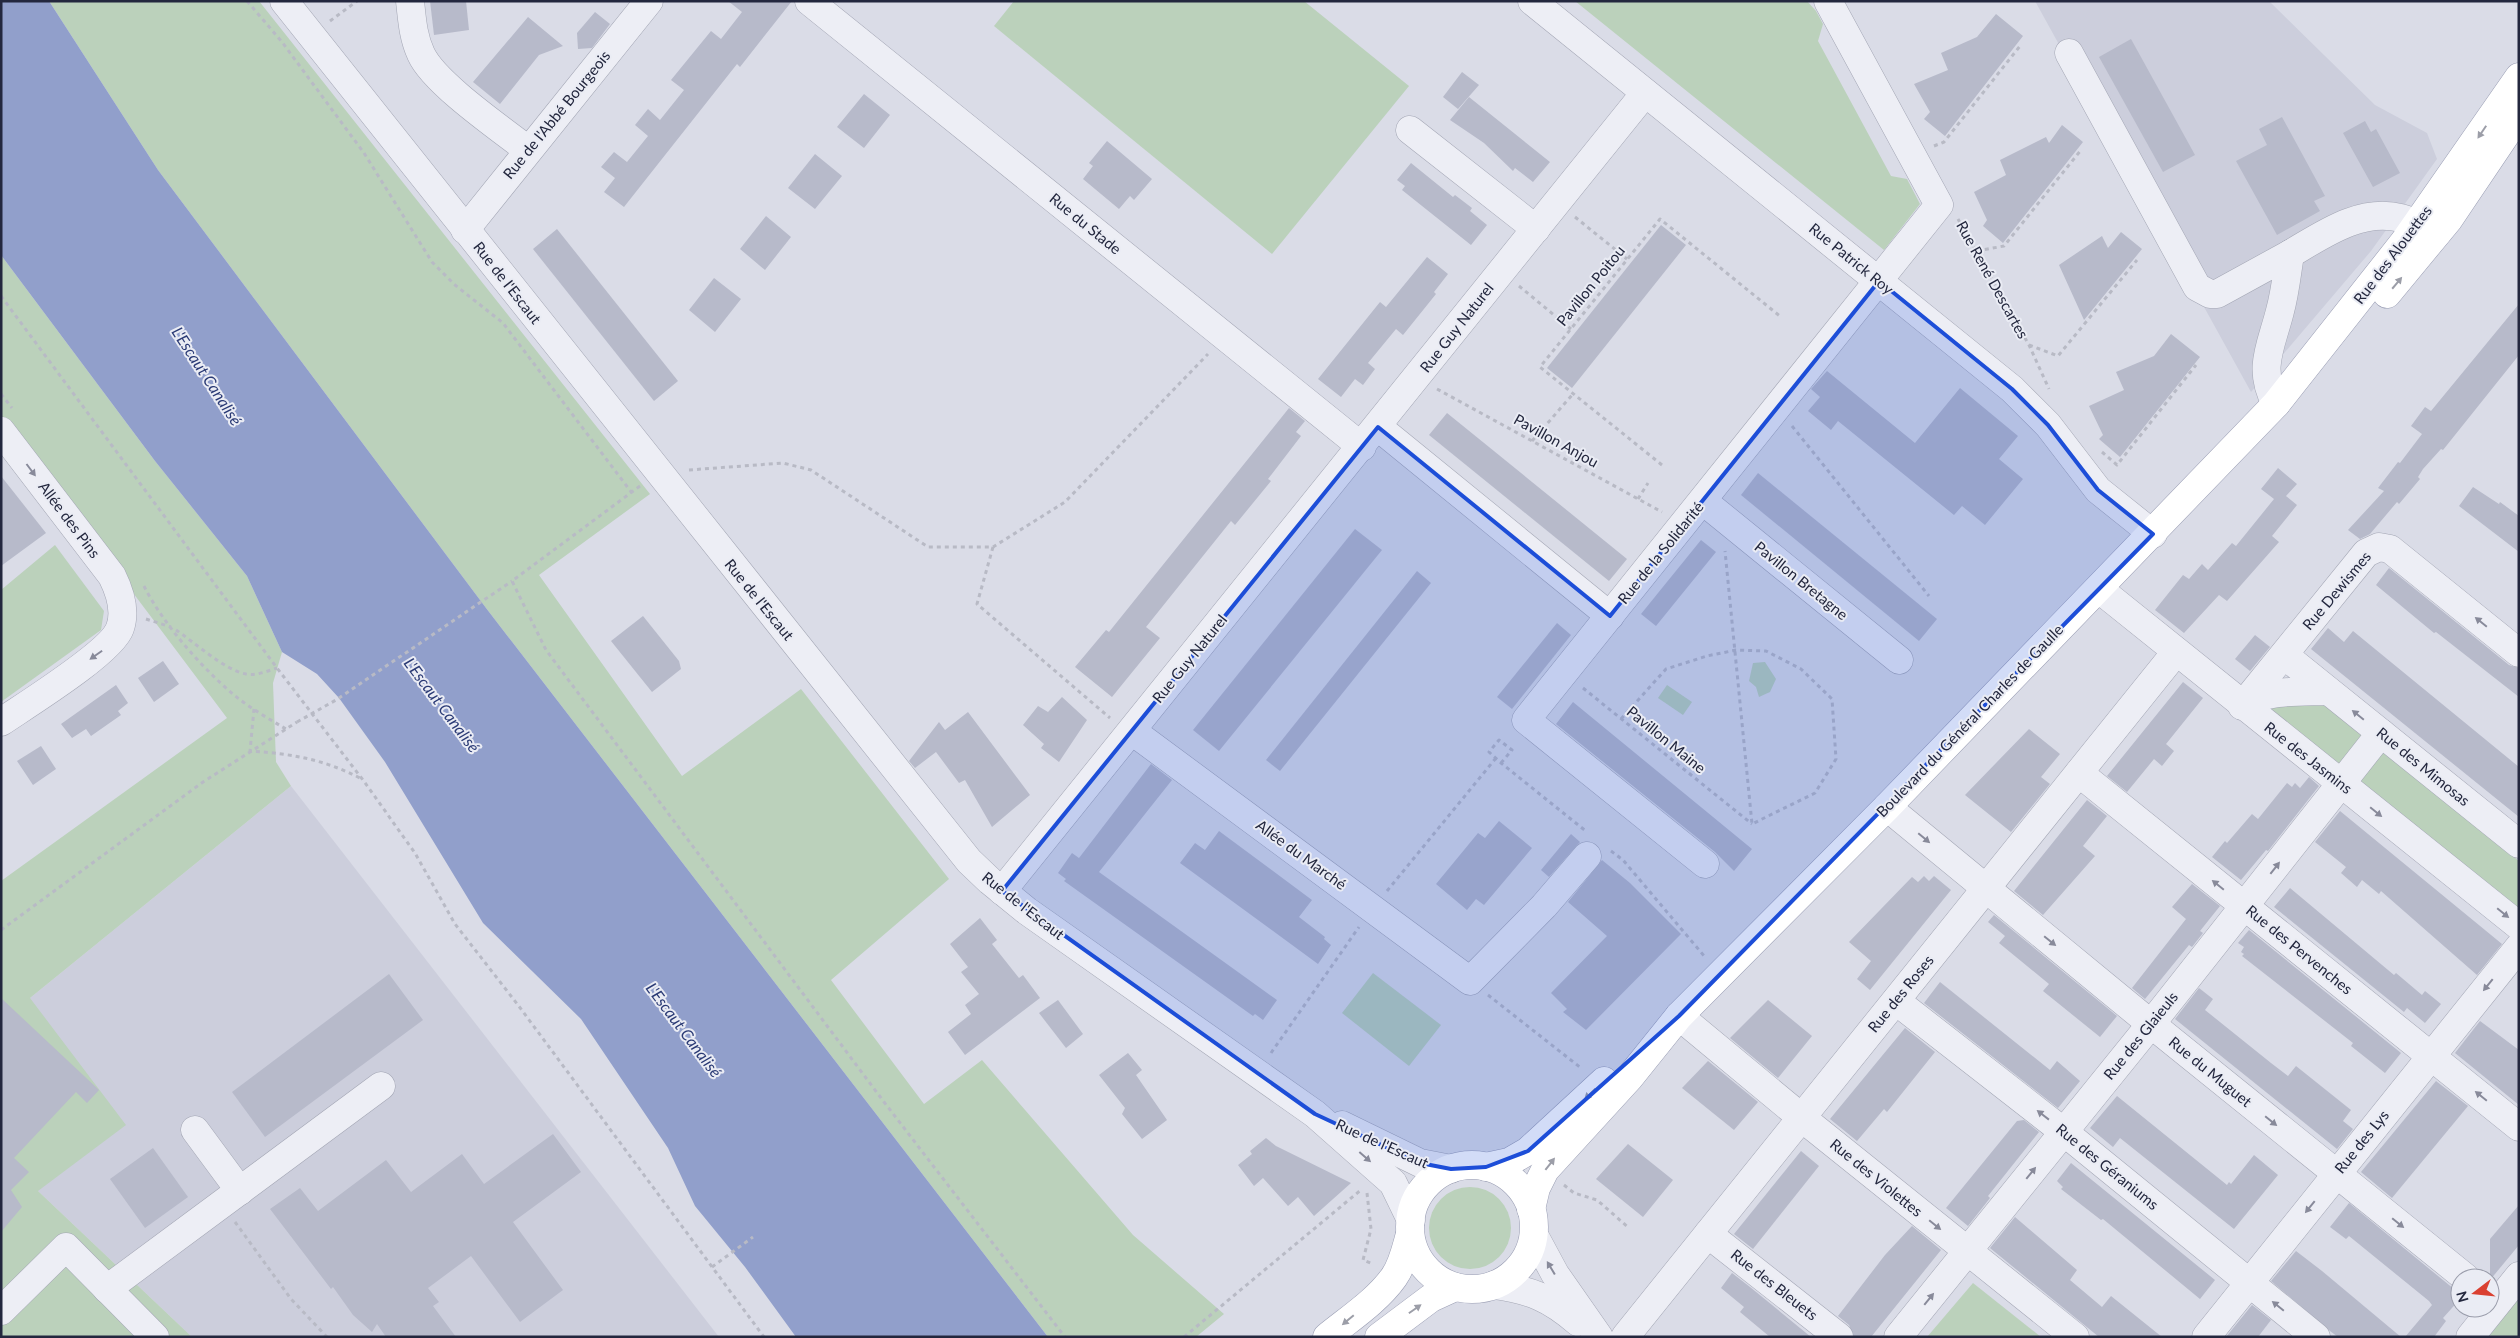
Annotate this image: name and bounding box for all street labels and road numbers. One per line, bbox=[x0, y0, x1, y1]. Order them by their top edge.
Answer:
street label: Rue de l'Abbé Bourgeois bbox=[499, 47, 613, 182]
street label: Rue du Stade bbox=[1046, 189, 1125, 258]
street label: Rue des Alouettes bbox=[2349, 202, 2435, 307]
street label: Rue René Descartes bbox=[1953, 218, 2033, 341]
street label: Rue Patrick Roy bbox=[1806, 219, 1898, 298]
street label: Rue de l'Escaut bbox=[470, 238, 546, 328]
street label: Pavillon Poitou bbox=[1552, 242, 1628, 329]
street label: Rue Guy Naturel bbox=[1416, 279, 1497, 376]
street label: Pavillon Anjou bbox=[1511, 410, 1602, 471]
street label: Allée des Pins bbox=[35, 478, 104, 561]
street label: Rue de la Solidarité bbox=[1614, 498, 1707, 607]
street label: Pavillon Bretagne bbox=[1751, 537, 1852, 623]
street label: Rue Dewismes bbox=[2298, 547, 2374, 633]
street label: Rue de l'Escaut bbox=[722, 555, 798, 644]
street label: Rue Guy Naturel bbox=[1148, 611, 1230, 706]
street label: Boulevard du Général Charles de Gaulle bbox=[1872, 620, 2066, 820]
street label: Pavillon Maine bbox=[1624, 702, 1710, 777]
street label: Rue des Jasmins bbox=[2261, 717, 2356, 797]
street label: Rue des Mimosas bbox=[2373, 723, 2474, 809]
street label: Allée du Marché bbox=[1253, 815, 1350, 893]
street label: Rue de l'Escaut bbox=[979, 868, 1069, 943]
street label: Rue des Pervenches bbox=[2243, 901, 2356, 998]
street label: Rue des Roses bbox=[1864, 951, 1937, 1036]
street label: Rue des Glaieuls bbox=[2099, 988, 2181, 1083]
street label: Rue du Muguet bbox=[2166, 1032, 2256, 1111]
street label: Rue des Lys bbox=[2330, 1106, 2392, 1177]
street label: Rue de l'Escaut bbox=[1333, 1115, 1432, 1172]
street label: Rue des Géraniums bbox=[2053, 1119, 2162, 1213]
street label: Rue des Violettes bbox=[1827, 1134, 1926, 1220]
street label: Rue des Bleuets bbox=[1728, 1245, 1822, 1324]

